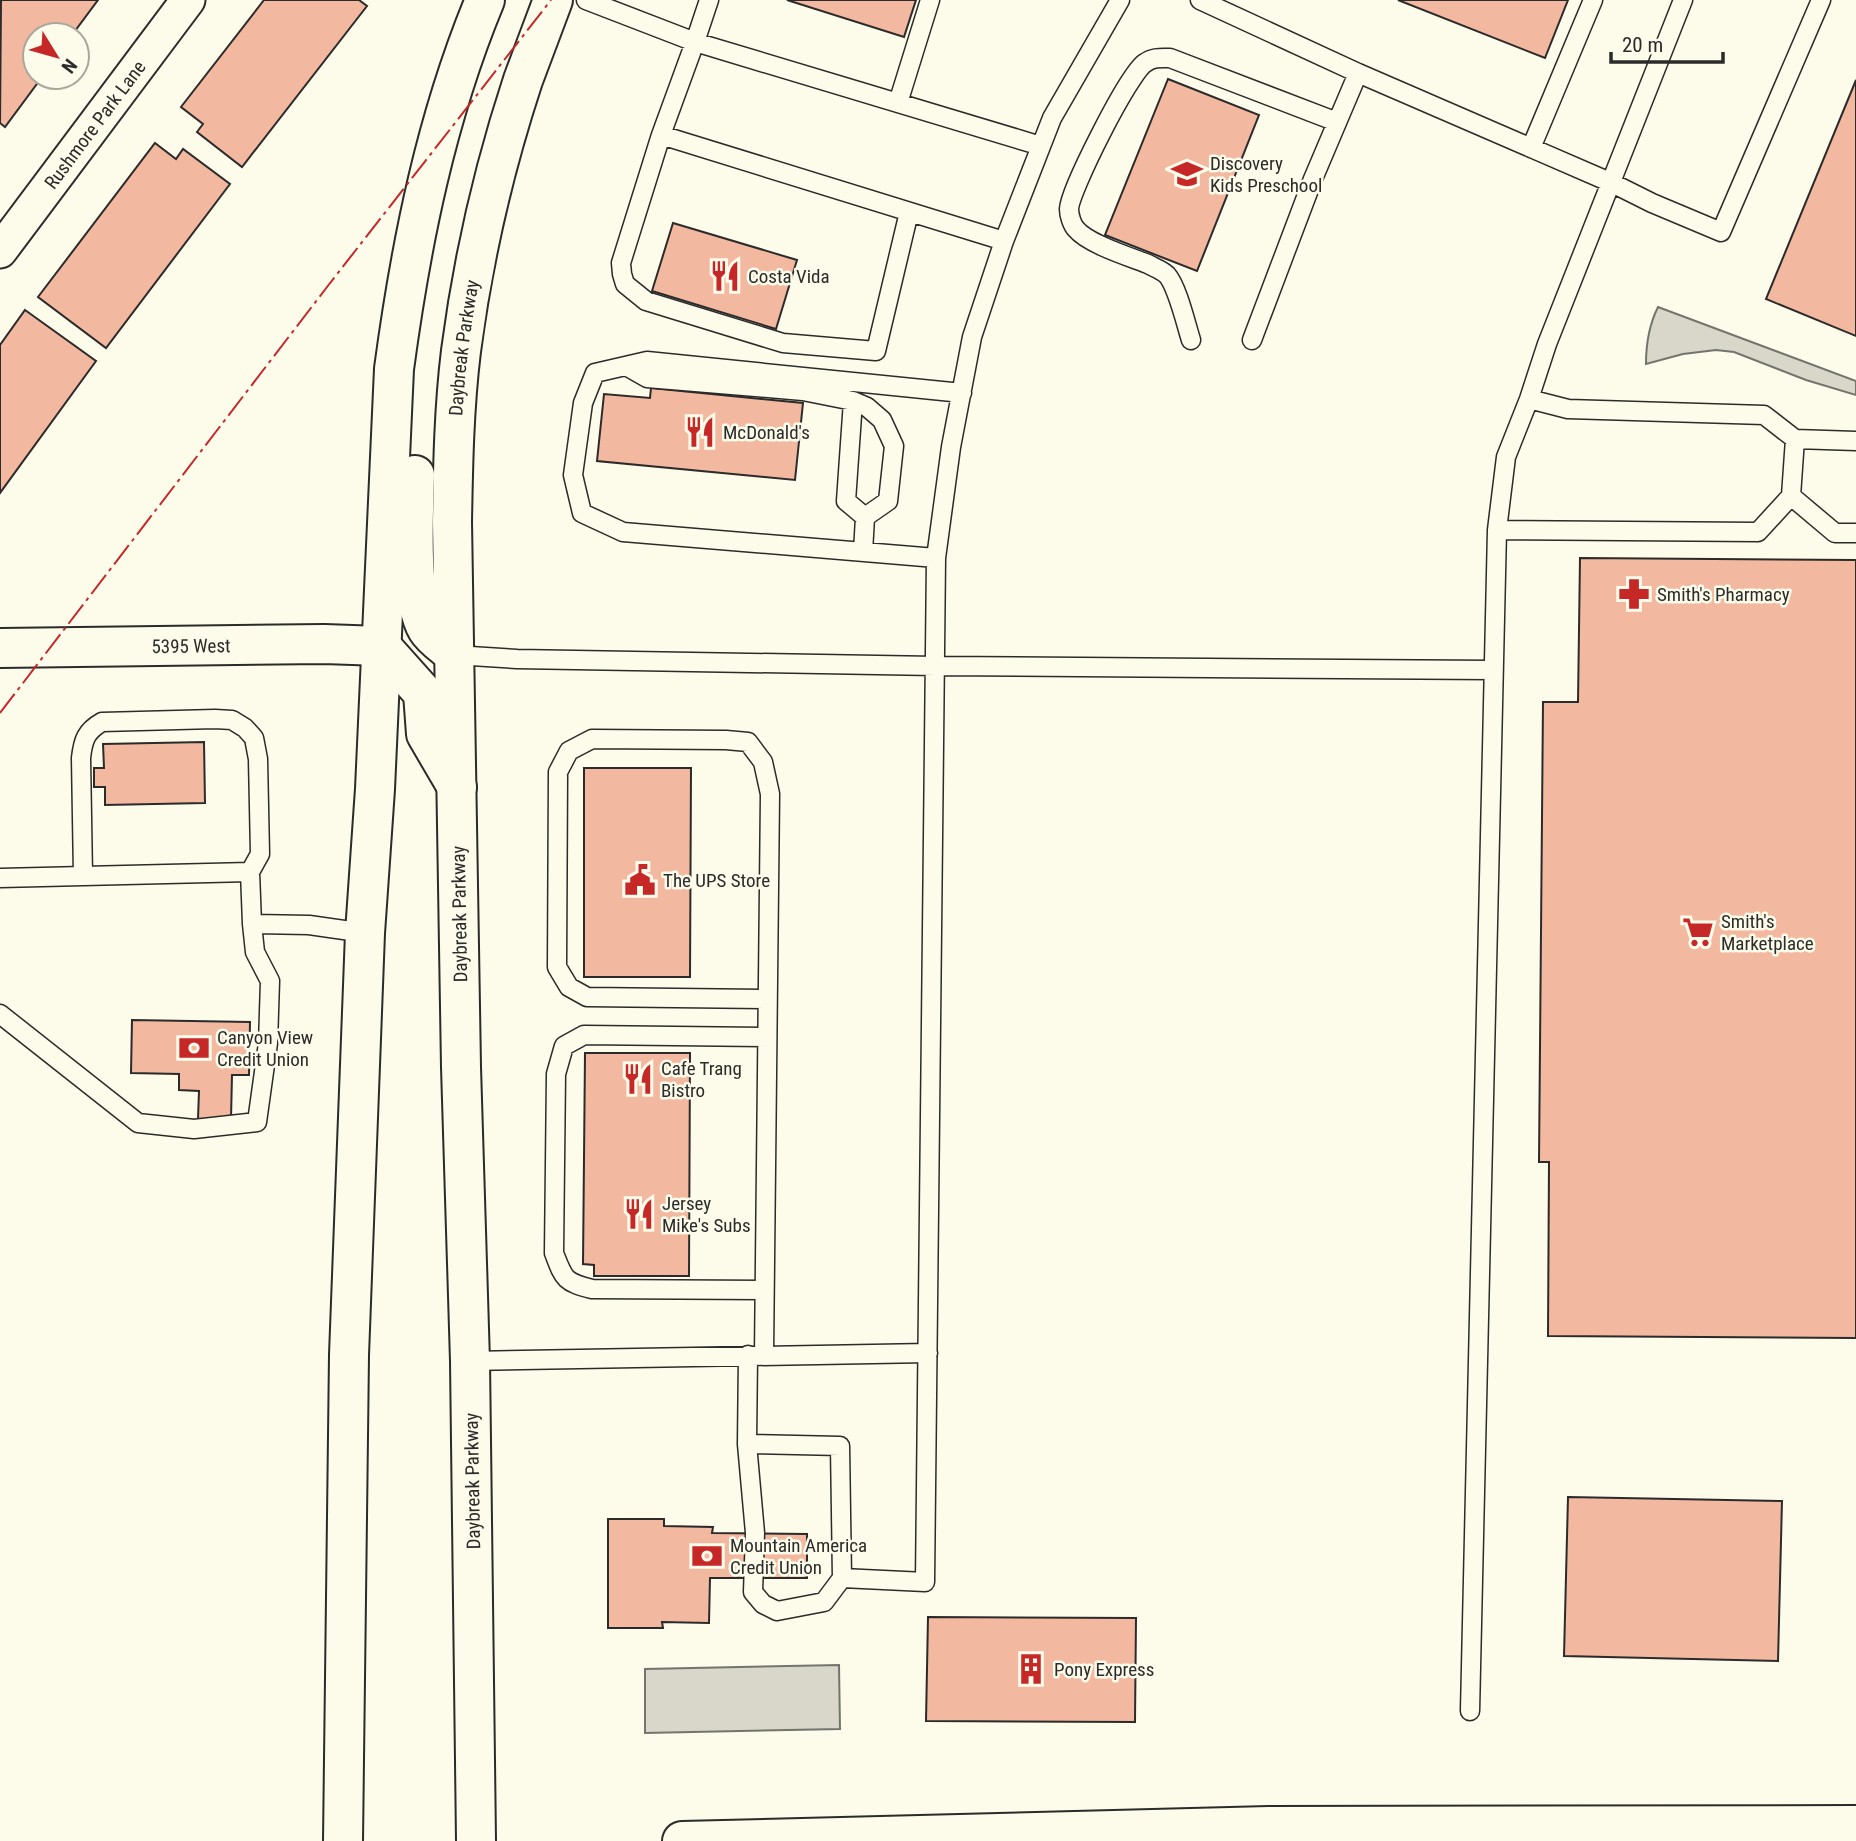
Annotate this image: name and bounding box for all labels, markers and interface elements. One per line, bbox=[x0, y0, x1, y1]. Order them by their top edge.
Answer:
north arrow bbox=[21, 21, 91, 91]
scale bar bbox=[1611, 21, 1723, 65]
text: 20 m bbox=[1622, 33, 1663, 57]
text: N bbox=[56, 54, 82, 77]
street label: Rushmore Park Lane bbox=[40, 56, 151, 194]
place label: Discovery Kids Preschool bbox=[1210, 152, 1322, 197]
school or university icon: Discovery Kids Preschool bbox=[1170, 157, 1204, 191]
restaurant icon: Costa Vida bbox=[708, 259, 742, 293]
place label: Costa Vida bbox=[748, 265, 830, 288]
street label: Daybreak Parkway bbox=[444, 278, 484, 417]
restaurant icon: McDonald's bbox=[683, 415, 717, 449]
place label: McDonald's bbox=[723, 421, 810, 444]
pharmacy icon: Smith's Pharmacy bbox=[1617, 577, 1651, 611]
place label: Smith's Pharmacy bbox=[1657, 583, 1790, 606]
street label: 5395 West bbox=[151, 634, 231, 658]
street label: Daybreak Parkway bbox=[447, 845, 472, 983]
public building icon: The UPS Store bbox=[623, 863, 657, 897]
place label: The UPS Store bbox=[663, 869, 770, 892]
place label: Smith's Marketplace bbox=[1721, 910, 1814, 955]
supermarket icon: Smith's Marketplace bbox=[1681, 915, 1715, 949]
place label: Canyon View Credit Union bbox=[217, 1026, 313, 1071]
bank icon: Canyon View Credit Union bbox=[177, 1031, 211, 1065]
place label: Cafe Trang Bistro bbox=[661, 1057, 742, 1102]
restaurant icon: Cafe Trang Bistro bbox=[621, 1062, 655, 1096]
place label: Jersey Mike's Subs bbox=[662, 1192, 751, 1237]
restaurant icon: Jersey Mike's Subs bbox=[622, 1197, 656, 1231]
street label: Daybreak Parkway bbox=[460, 1412, 485, 1550]
place label: Mountain America Credit Union bbox=[730, 1534, 867, 1579]
bank icon: Mountain America Credit Union bbox=[690, 1539, 724, 1573]
building icon: Pony Express bbox=[1014, 1652, 1048, 1686]
place label: Pony Express bbox=[1054, 1658, 1154, 1681]

